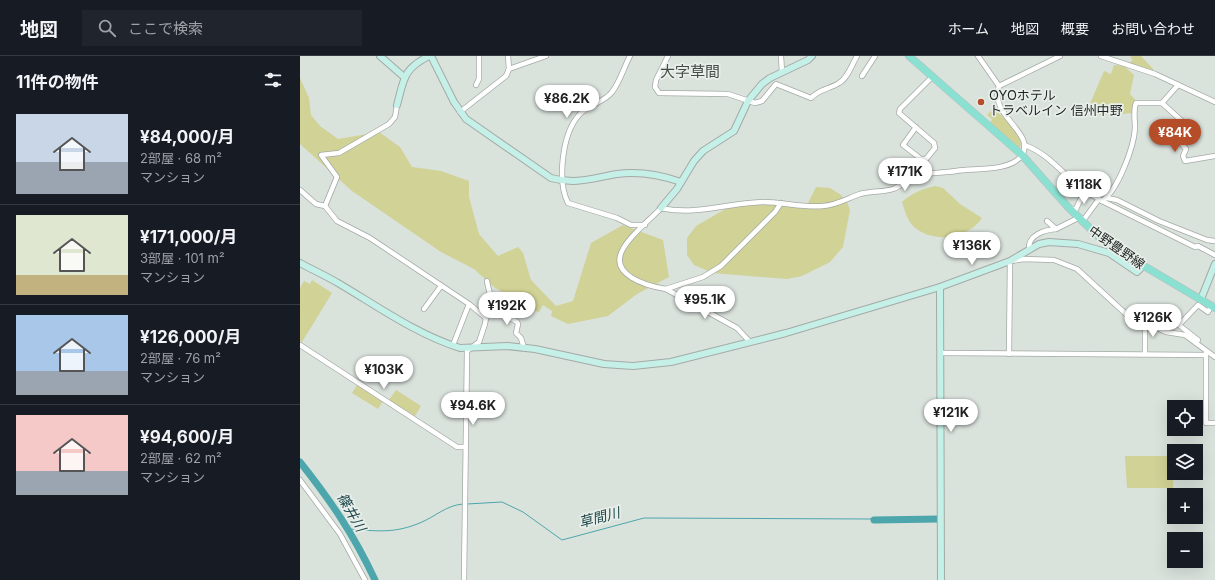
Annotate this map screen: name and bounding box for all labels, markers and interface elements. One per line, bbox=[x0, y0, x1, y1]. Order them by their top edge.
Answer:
search box bbox=[82, 10, 362, 46]
icon: search bbox=[96, 17, 118, 39]
text: 地図 bbox=[20, 18, 58, 41]
text: ここで検索 bbox=[128, 19, 203, 38]
text: ホーム bbox=[947, 20, 989, 37]
text: 地図 bbox=[1011, 20, 1039, 37]
text: 概要 bbox=[1061, 20, 1089, 37]
text: お問い合わせ bbox=[1111, 20, 1195, 37]
district label: 大字草間 bbox=[660, 62, 720, 81]
icon: filters bbox=[262, 69, 284, 91]
text: 11件の物件 bbox=[16, 72, 99, 92]
pin: ¥86.2K bbox=[534, 85, 600, 119]
place label: OYOホテル トラベルイン 信州中野 bbox=[989, 87, 1123, 118]
text: ¥86.2K bbox=[544, 90, 590, 106]
marker: OYOホテル トラベルイン 信州中野 bbox=[976, 97, 986, 107]
pin: ¥84K bbox=[1151, 119, 1199, 153]
text: ¥84K bbox=[1158, 124, 1192, 140]
text: ¥84,000/月 bbox=[140, 127, 235, 147]
icon: home bbox=[48, 130, 96, 178]
text: 2部屋 · 68 m² bbox=[140, 150, 222, 166]
pin: ¥171K bbox=[877, 158, 933, 192]
text: ¥171K bbox=[887, 163, 923, 179]
text: マンション bbox=[140, 169, 205, 185]
pin: ¥118K bbox=[1056, 171, 1112, 205]
text: ¥118K bbox=[1066, 176, 1102, 192]
street label: 中野豊野線 bbox=[1086, 222, 1148, 272]
text: ¥171,000/月 bbox=[140, 227, 237, 247]
icon: home bbox=[48, 231, 96, 279]
pin: ¥136K bbox=[944, 232, 1000, 266]
text: ¥136K bbox=[952, 237, 992, 253]
text: 3部屋 · 101 m² bbox=[140, 250, 225, 266]
text: マンション bbox=[140, 269, 205, 285]
pin: ¥95.1K bbox=[672, 286, 738, 320]
text: ¥95.1K bbox=[684, 291, 726, 307]
pin: ¥192K bbox=[479, 292, 535, 326]
text: ¥192K bbox=[488, 297, 527, 313]
pin: ¥126K bbox=[1125, 304, 1181, 338]
text: ¥126K bbox=[1134, 309, 1173, 325]
text: ¥126,000/月 bbox=[140, 327, 241, 347]
icon: home bbox=[48, 331, 96, 379]
text: 2部屋 · 76 m² bbox=[140, 350, 221, 366]
pin: ¥103K bbox=[356, 356, 412, 390]
text: ¥103K bbox=[364, 361, 404, 377]
text: マンション bbox=[140, 369, 205, 385]
pin: ¥94.6K bbox=[440, 392, 506, 426]
text: ¥94.6K bbox=[450, 397, 496, 413]
pin: ¥121K bbox=[923, 399, 979, 433]
map controls bbox=[1167, 400, 1203, 568]
button: locate bbox=[1167, 400, 1203, 436]
text: ¥121K bbox=[933, 404, 969, 420]
text: ¥94,600/月 bbox=[140, 427, 234, 447]
icon: home bbox=[48, 431, 96, 479]
button: layers bbox=[1167, 444, 1203, 480]
text: 2部屋 · 62 m² bbox=[140, 450, 222, 466]
text: マンション bbox=[140, 469, 205, 485]
button: + bbox=[1167, 488, 1203, 524]
water label: 篠井川 bbox=[334, 490, 371, 536]
water label: 草間川 bbox=[577, 503, 623, 531]
button: − bbox=[1167, 532, 1203, 568]

